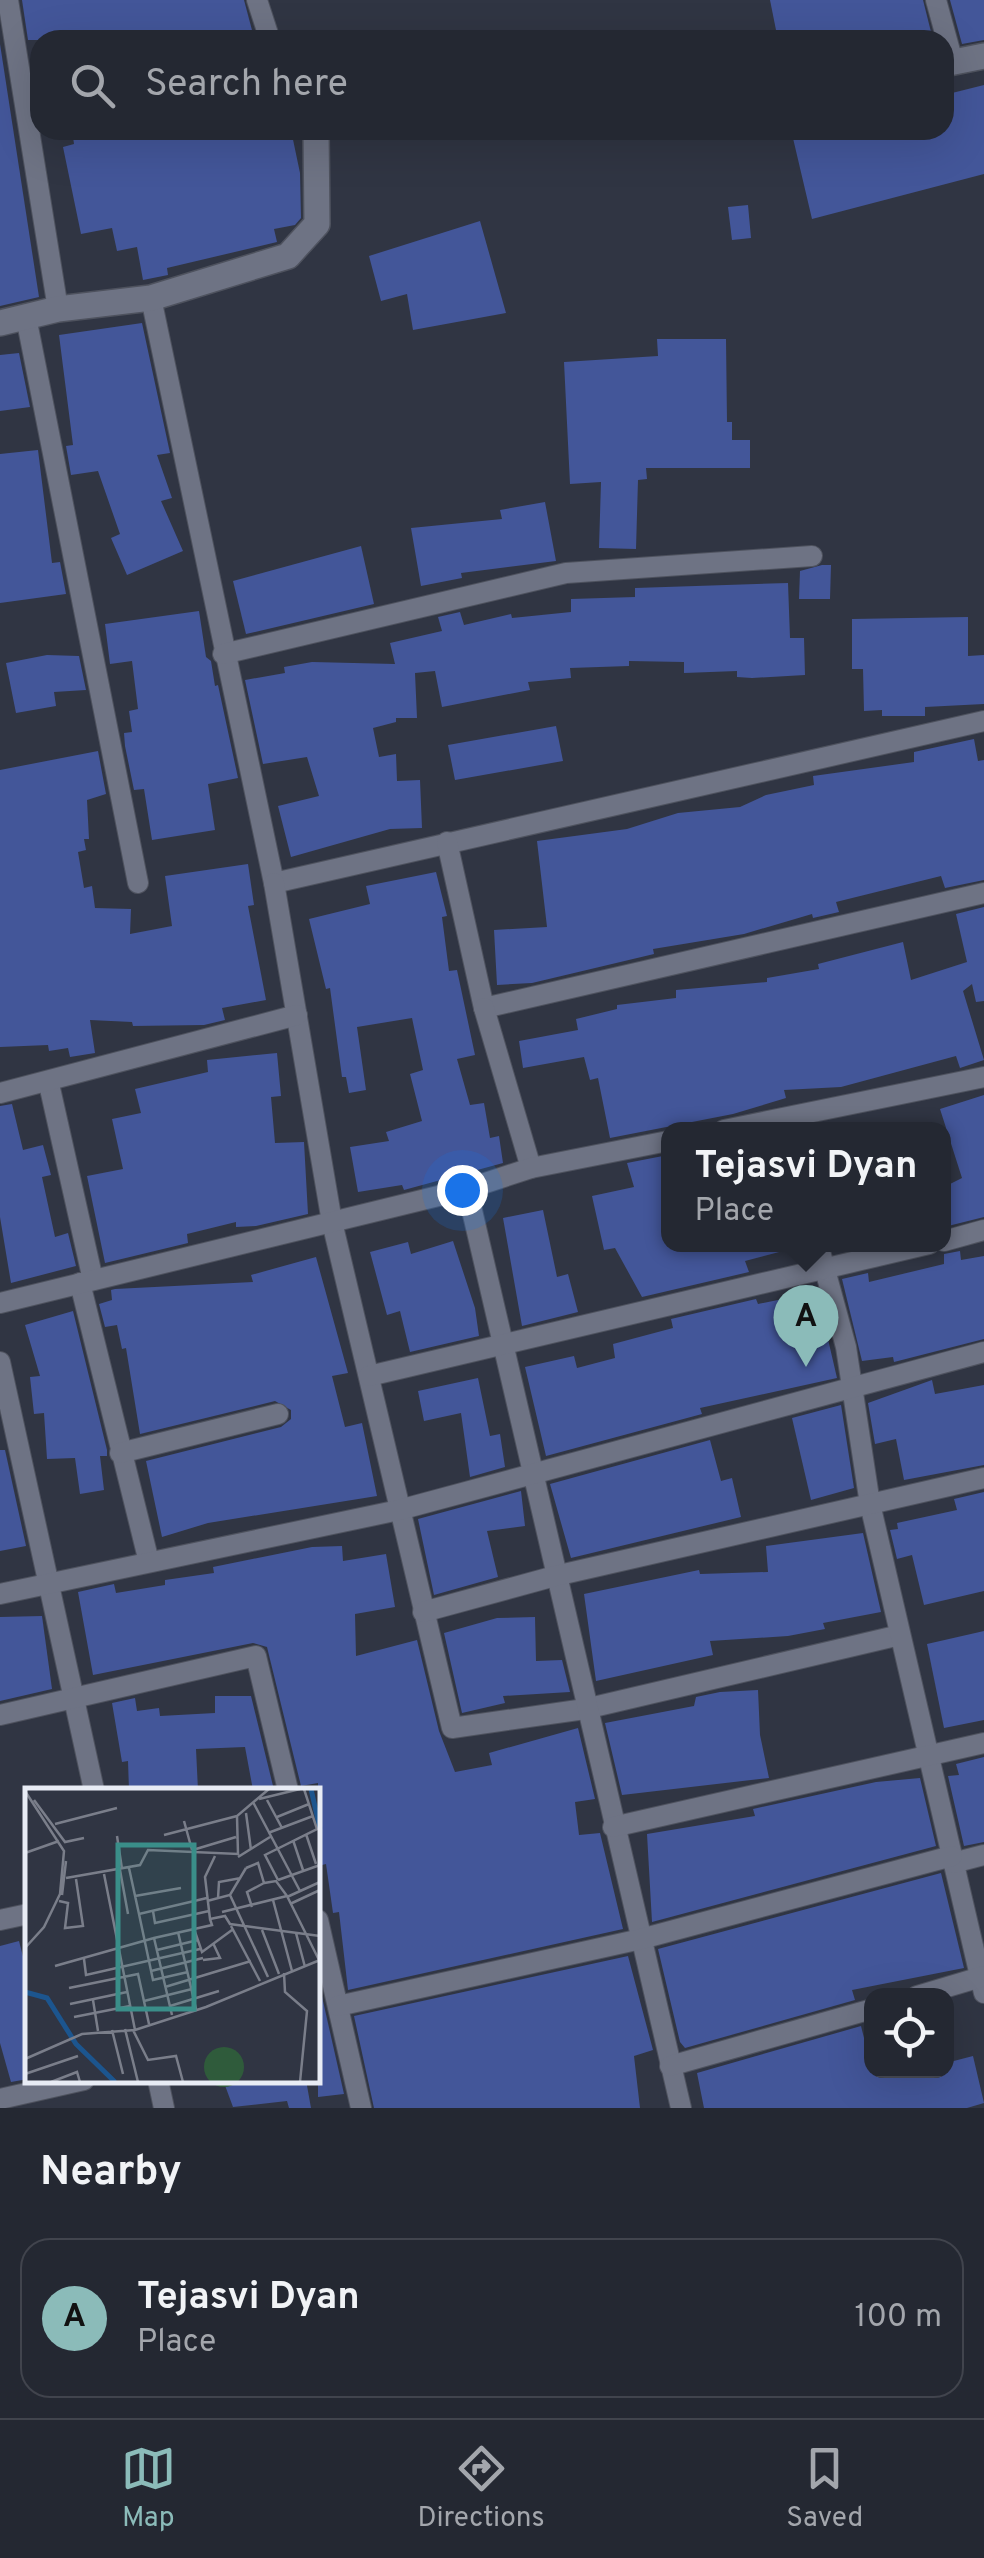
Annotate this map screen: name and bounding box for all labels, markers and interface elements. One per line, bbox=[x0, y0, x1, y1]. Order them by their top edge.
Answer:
search box bbox=[30, 30, 954, 140]
icon: search bbox=[65, 58, 120, 113]
text: Search here bbox=[145, 61, 348, 110]
popup bbox=[661, 1122, 951, 1252]
text: Tejasvi Dyan bbox=[695, 1143, 917, 1192]
your location bbox=[437, 1165, 488, 1216]
text: Place bbox=[695, 1192, 774, 1232]
pin: A bbox=[774, 1284, 838, 1367]
inset map bbox=[25, 1788, 320, 2083]
map controls bbox=[864, 1988, 954, 2078]
button: locate bbox=[864, 1988, 954, 2078]
text: Nearby bbox=[40, 2147, 182, 2200]
text: Tejasvi Dyan bbox=[137, 2274, 360, 2323]
text: A bbox=[63, 2298, 86, 2338]
text: 100 m bbox=[855, 2298, 942, 2338]
text: Place bbox=[137, 2323, 216, 2363]
tab: Map bbox=[121, 2441, 176, 2537]
tab: Directions bbox=[417, 2441, 545, 2537]
tab: Saved bbox=[786, 2441, 863, 2537]

